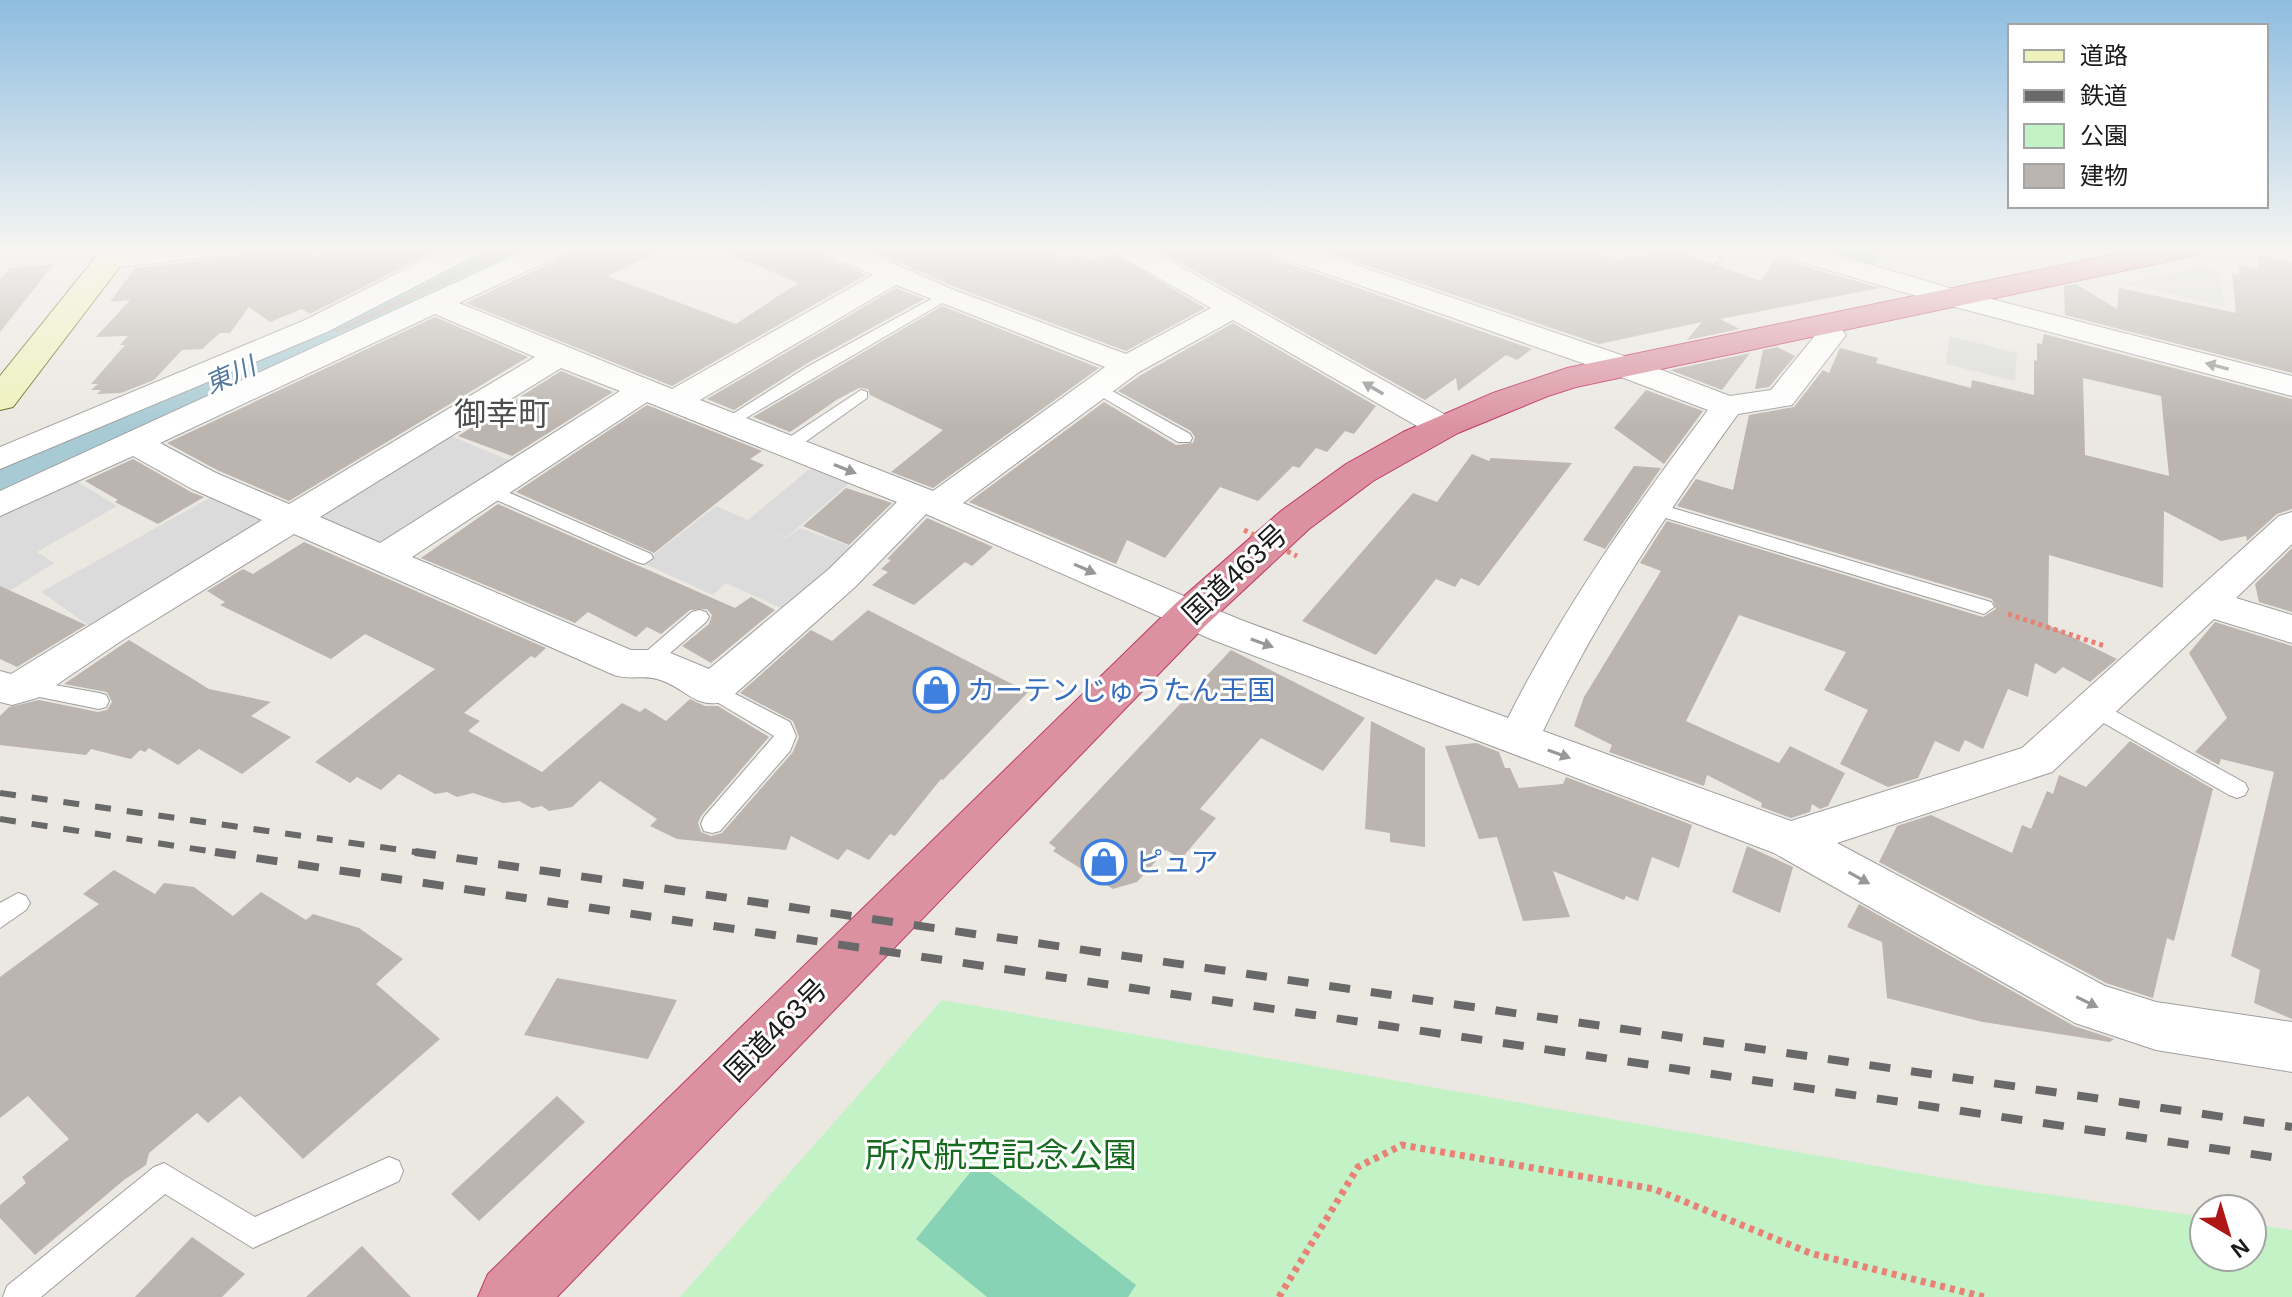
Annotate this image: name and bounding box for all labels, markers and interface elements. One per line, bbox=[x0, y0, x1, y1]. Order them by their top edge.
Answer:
legend bbox=[2008, 24, 2268, 208]
text: 道路 bbox=[2080, 42, 2128, 69]
text: 鉄道 bbox=[2080, 82, 2128, 109]
text: 公園 bbox=[2080, 122, 2128, 149]
text: 建物 bbox=[2080, 162, 2128, 189]
water label: 東川 bbox=[200, 350, 263, 399]
one-way arrow bbox=[2204, 360, 2229, 372]
one-way arrow bbox=[1362, 381, 1385, 395]
district label: 御幸町 bbox=[454, 396, 550, 432]
one-way arrow bbox=[833, 463, 857, 476]
street label: 国道463号 bbox=[1177, 518, 1293, 630]
one-way arrow bbox=[1073, 563, 1097, 576]
one-way arrow bbox=[1250, 638, 1274, 650]
shop icon: カーテンじゅうたん王国 bbox=[912, 666, 960, 714]
place label: カーテンじゅうたん王国 bbox=[967, 675, 1275, 706]
one-way arrow bbox=[1547, 748, 1571, 761]
shop icon: ピュア bbox=[1080, 838, 1128, 886]
place label: ピュア bbox=[1135, 847, 1218, 878]
one-way arrow bbox=[1847, 871, 1870, 884]
street label: 国道463号 bbox=[719, 973, 833, 1087]
one-way arrow bbox=[2076, 995, 2099, 1009]
park label: 所沢航空記念公園 bbox=[865, 1136, 1137, 1174]
north arrow bbox=[2188, 1193, 2268, 1273]
text: N bbox=[2226, 1234, 2254, 1263]

